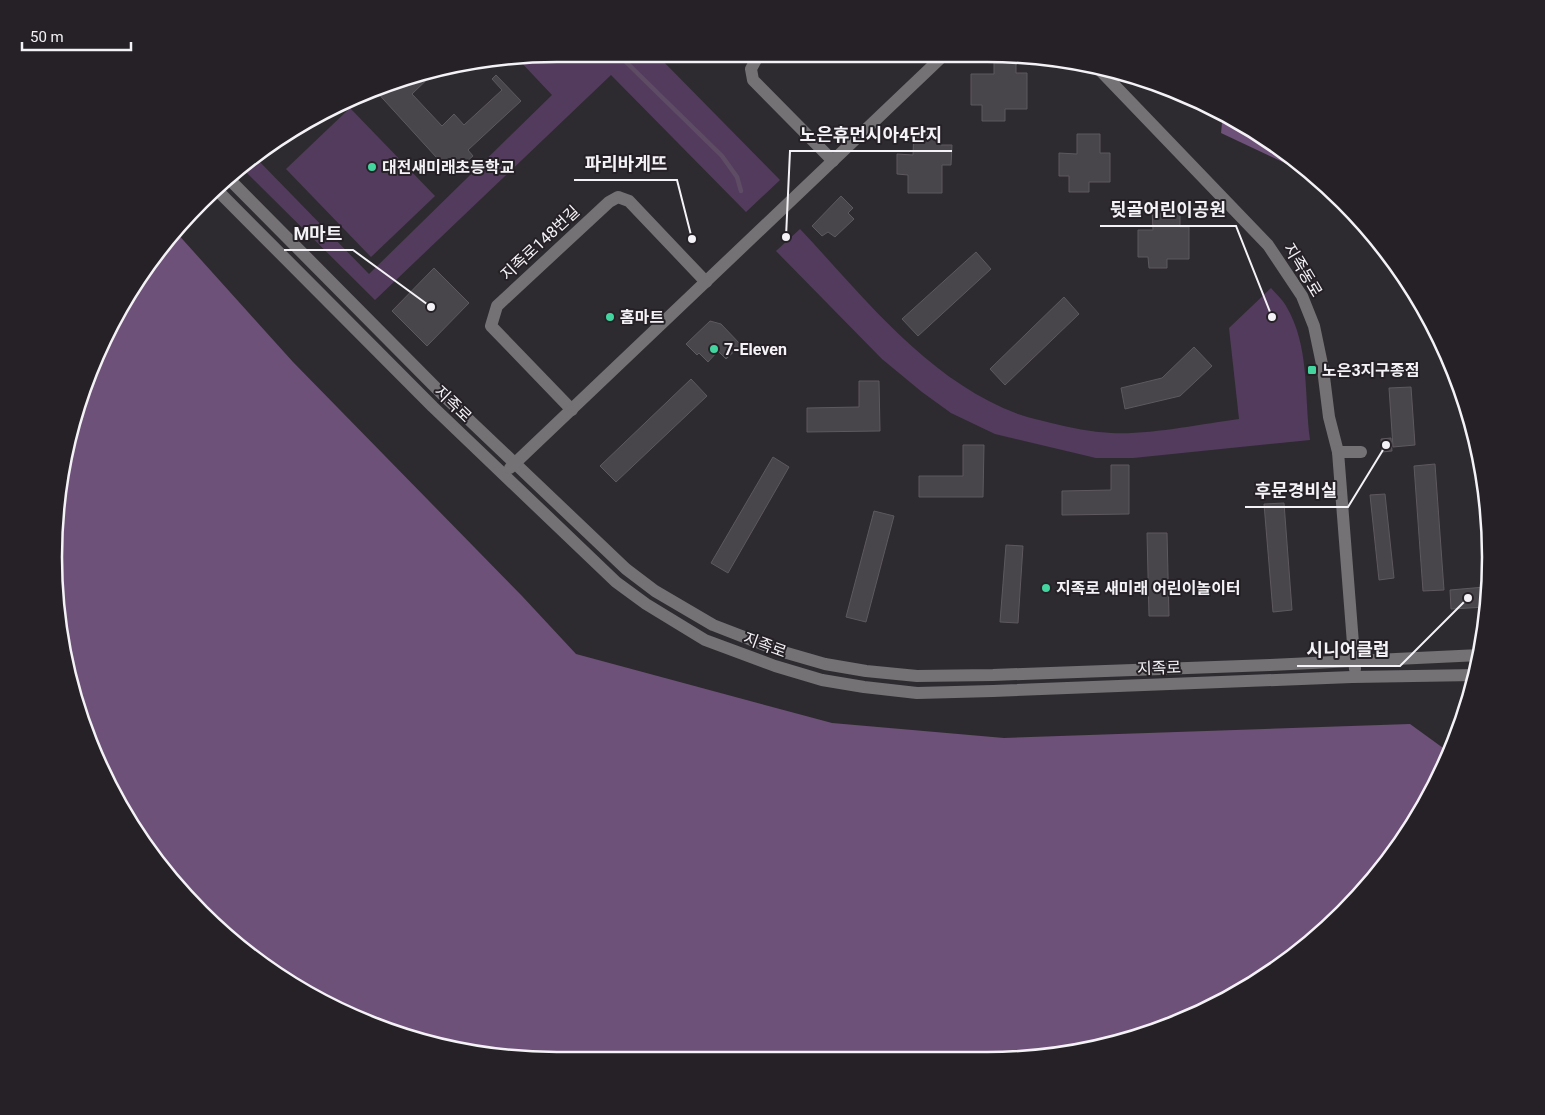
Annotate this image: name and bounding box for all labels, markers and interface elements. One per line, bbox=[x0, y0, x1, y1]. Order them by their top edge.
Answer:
scale bar bbox=[22, 20, 131, 52]
text: 50 m bbox=[30, 28, 64, 46]
callout: 노은휴먼시아4단지 bbox=[790, 118, 952, 151]
text: 노은휴먼시아4단지 bbox=[800, 124, 942, 145]
callout: 파리바게뜨 bbox=[574, 147, 677, 180]
text: 파리바게뜨 bbox=[585, 153, 667, 174]
place label: 대전새미래초등학교 bbox=[382, 158, 515, 177]
marker: 대전새미래초등학교 bbox=[366, 161, 378, 173]
callout: 뒷골어린이공원 bbox=[1100, 193, 1236, 226]
text: 뒷골어린이공원 bbox=[1110, 199, 1226, 220]
street label: 지족로148번길 bbox=[497, 202, 583, 284]
callout: M마트 bbox=[284, 217, 353, 250]
text: M마트 bbox=[294, 223, 342, 244]
street label: 지족동로 bbox=[1280, 240, 1326, 300]
place label: 홈마트 bbox=[620, 308, 664, 327]
marker: 홈마트 bbox=[604, 311, 616, 323]
place label: 7-Eleven bbox=[724, 340, 787, 359]
marker: 7-Eleven bbox=[708, 343, 720, 355]
place label: 노은3지구종점 bbox=[1322, 361, 1420, 380]
marker: 노은3지구종점 bbox=[1306, 364, 1318, 376]
street label: 지족로 bbox=[431, 382, 476, 426]
callout: 후문경비실 bbox=[1245, 474, 1348, 507]
text: 후문경비실 bbox=[1255, 480, 1337, 501]
place label: 지족로 새미래 어린이놀이터 bbox=[1056, 579, 1241, 598]
marker: 지족로 새미래 어린이놀이터 bbox=[1040, 582, 1052, 594]
street label: 지족로 bbox=[741, 629, 789, 662]
callout: 시니어클럽 bbox=[1297, 633, 1400, 666]
text: 시니어클럽 bbox=[1307, 639, 1389, 660]
street label: 지족로 bbox=[1137, 658, 1182, 678]

